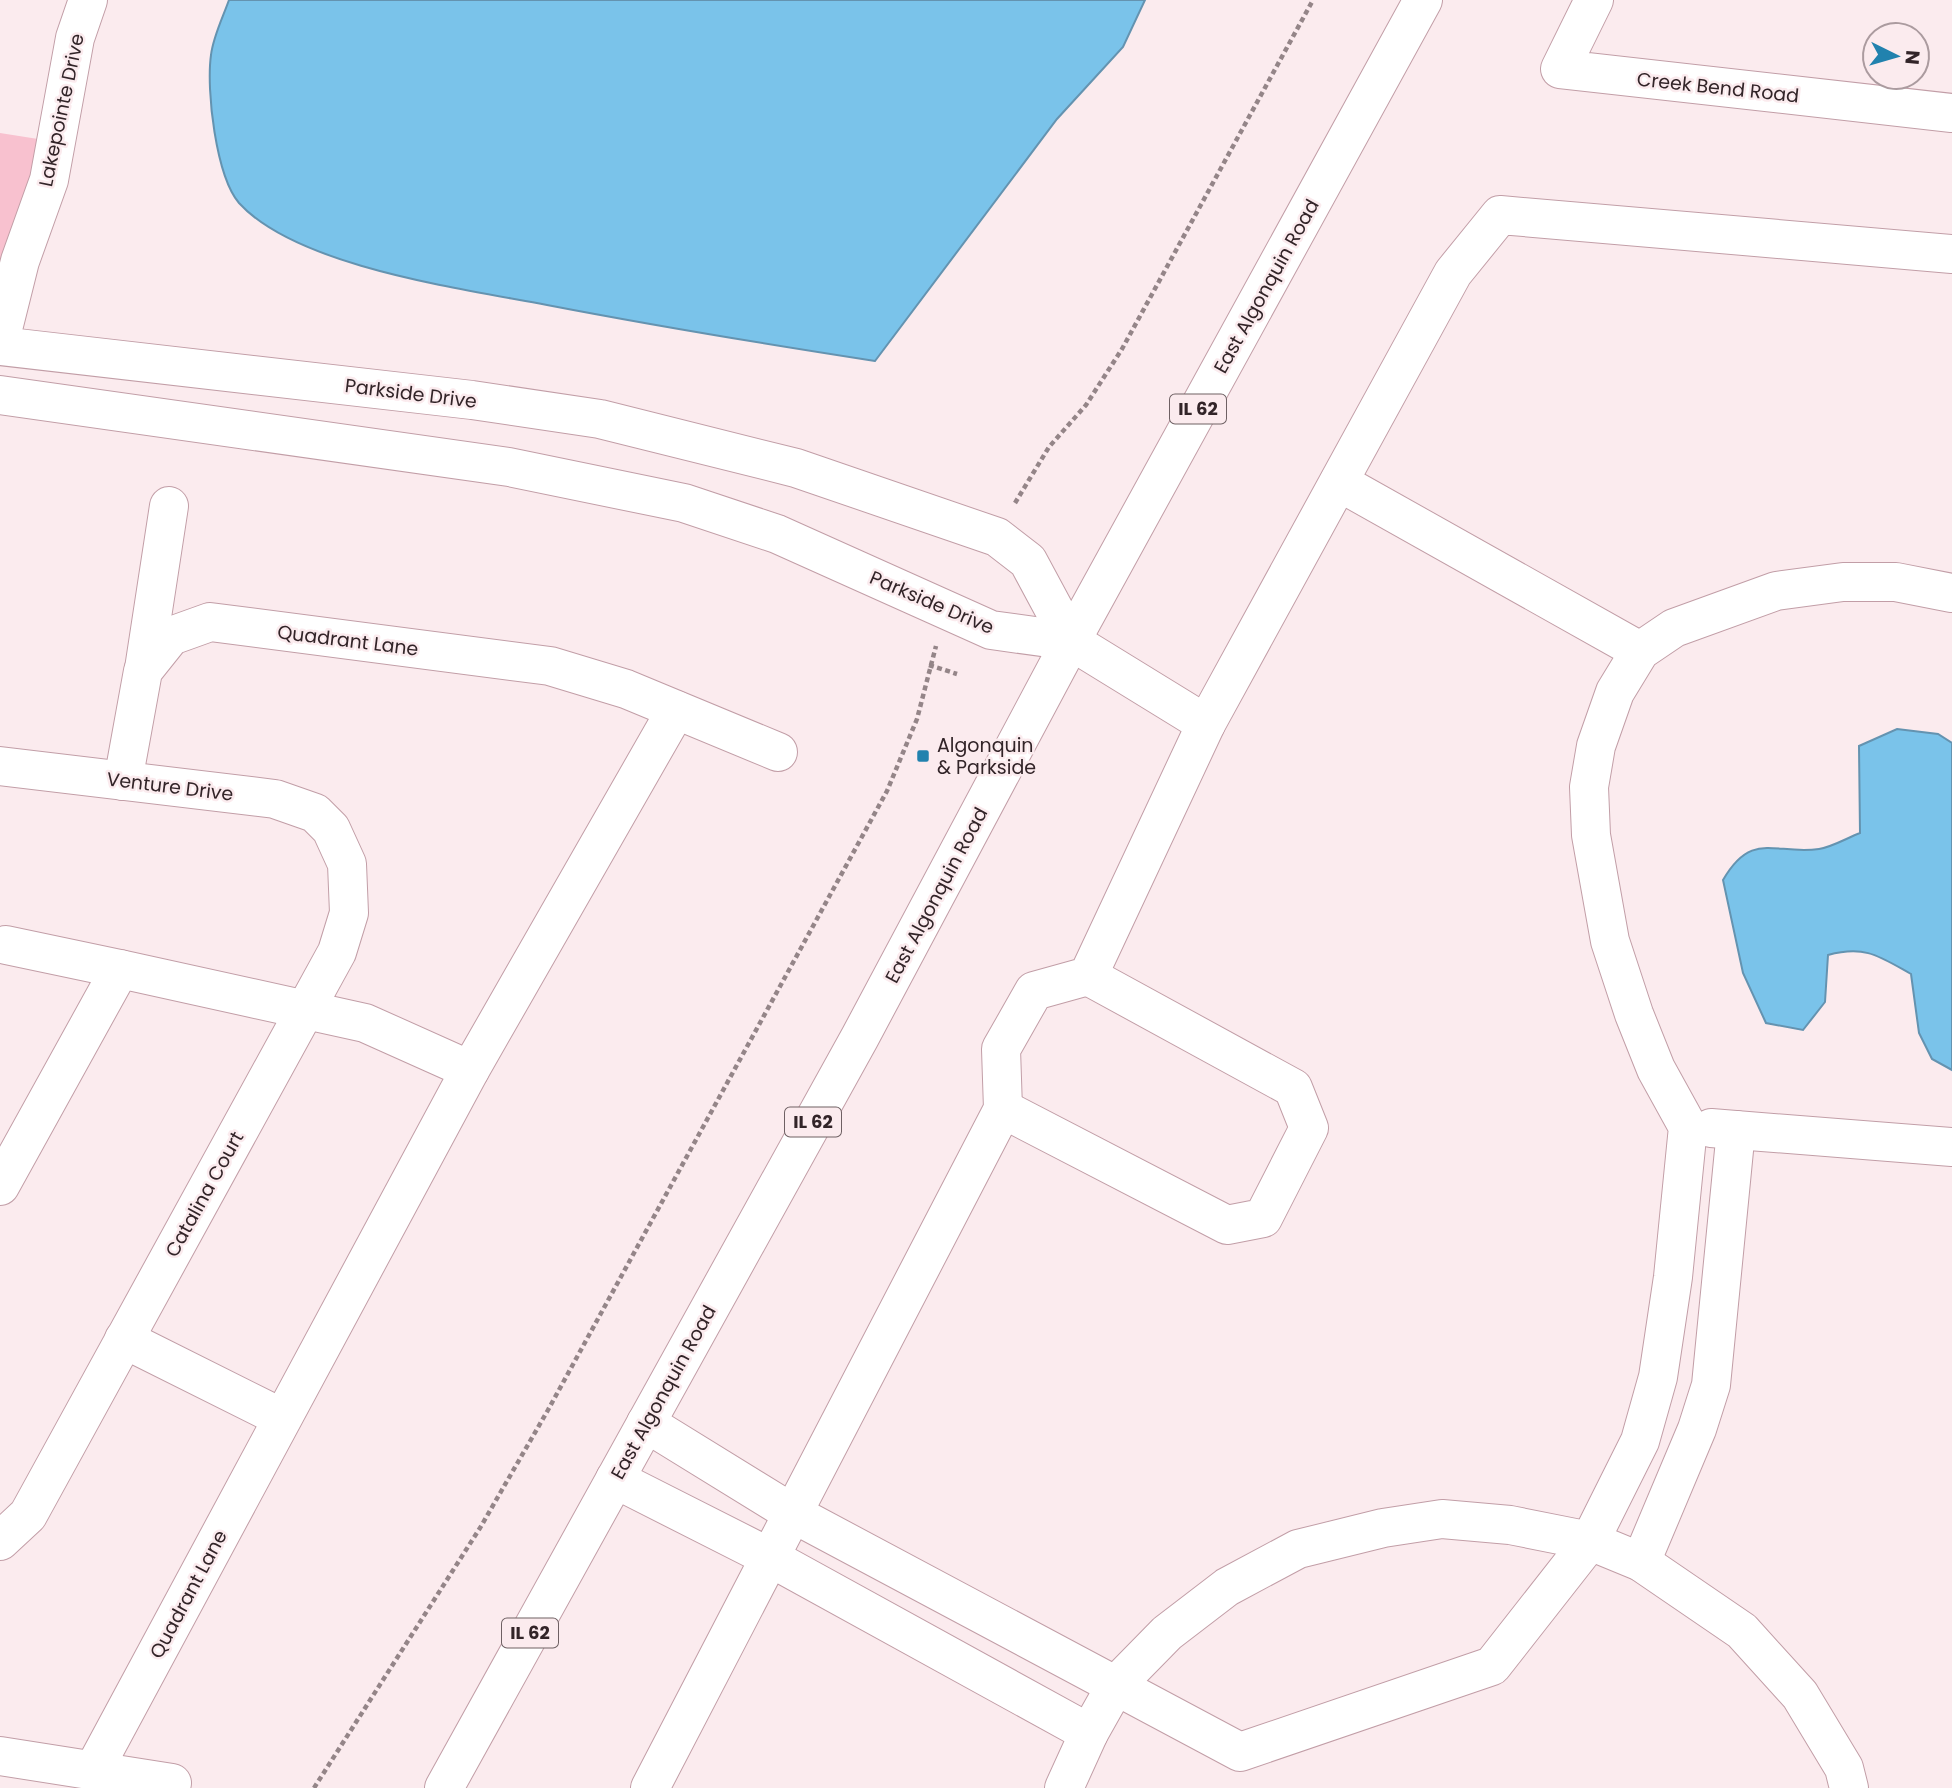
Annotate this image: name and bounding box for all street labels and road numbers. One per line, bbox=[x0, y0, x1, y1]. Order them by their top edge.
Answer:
street label: Lakepointe Drive bbox=[32, 31, 91, 189]
street label: Creek Bend Road bbox=[1635, 66, 1800, 109]
street label: East Algonquin Road bbox=[1207, 194, 1326, 378]
street label: Parkside Drive bbox=[343, 372, 478, 415]
road number: IL 62 bbox=[1170, 394, 1226, 424]
street label: Parkside Drive bbox=[865, 564, 998, 641]
street label: Quadrant Lane bbox=[276, 618, 420, 663]
street label: Venture Drive bbox=[105, 765, 235, 808]
street label: East Algonquin Road bbox=[879, 803, 994, 988]
road number: IL 62 bbox=[785, 1107, 841, 1136]
street label: Catalina Court bbox=[159, 1127, 250, 1262]
street label: East Algonquin Road bbox=[604, 1300, 723, 1484]
street label: Quadrant Lane bbox=[143, 1525, 234, 1663]
road number: IL 62 bbox=[502, 1618, 558, 1648]

